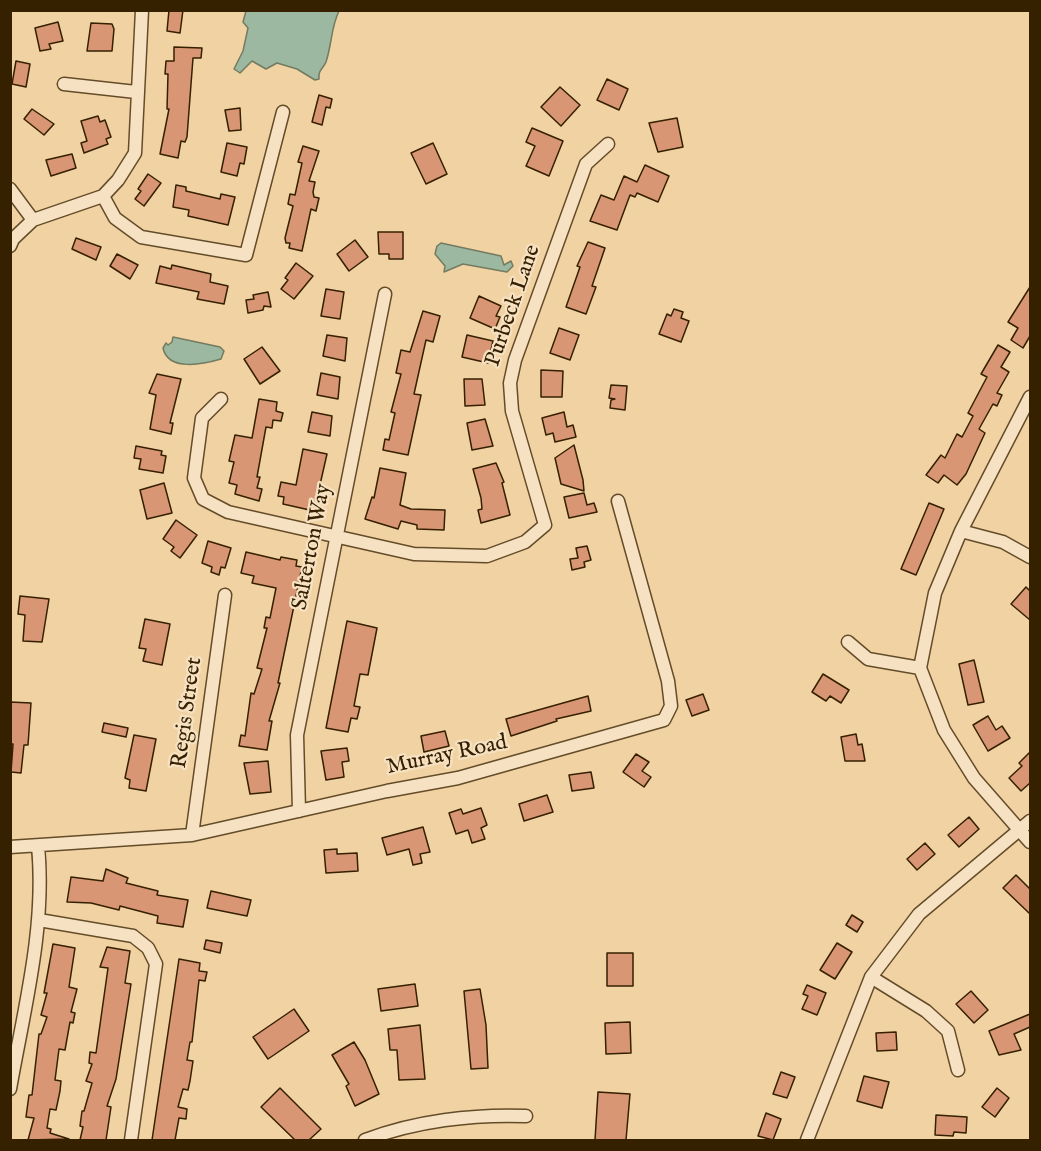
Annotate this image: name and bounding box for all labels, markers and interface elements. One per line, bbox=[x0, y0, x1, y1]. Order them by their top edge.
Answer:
street label: Purbeck Lane bbox=[481, 242, 547, 370]
street label: Salterton Way bbox=[288, 482, 338, 612]
street label: Regis Street bbox=[167, 656, 209, 770]
street label: Murray Road bbox=[384, 730, 510, 782]

